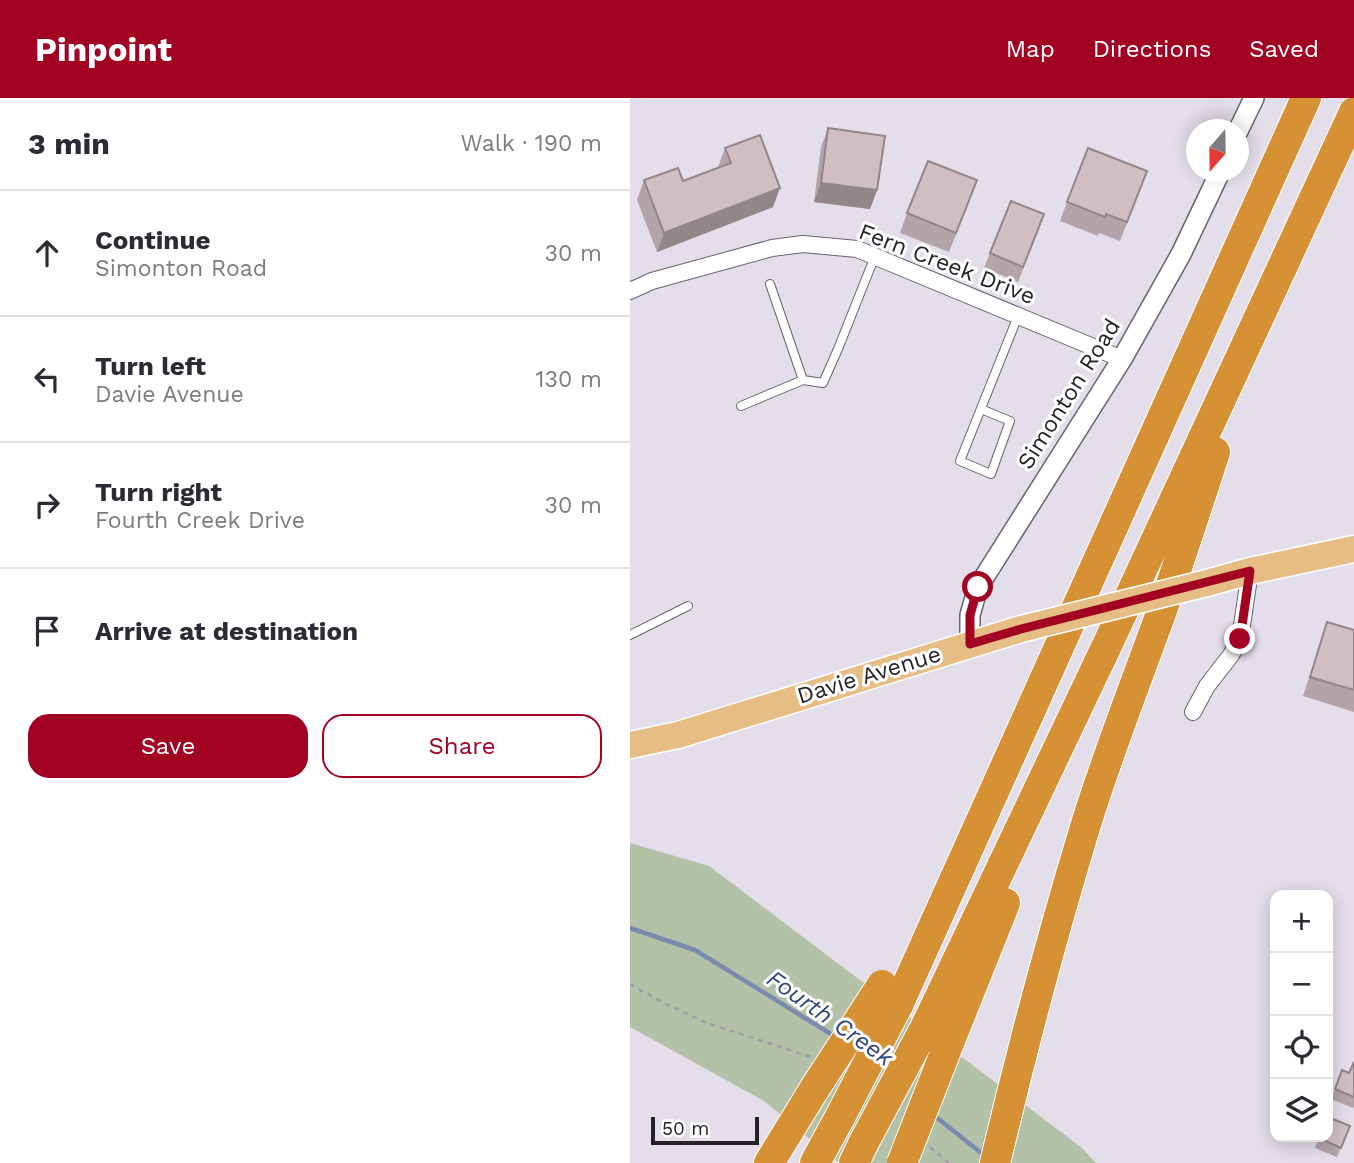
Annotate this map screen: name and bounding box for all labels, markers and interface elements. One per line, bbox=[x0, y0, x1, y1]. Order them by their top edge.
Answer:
text: Pinpoint bbox=[35, 30, 172, 69]
text: Map bbox=[1006, 35, 1055, 63]
text: Directions bbox=[1093, 35, 1211, 63]
text: Saved bbox=[1249, 35, 1319, 63]
north arrow bbox=[1186, 119, 1249, 182]
text: 3 min bbox=[28, 126, 110, 161]
text: Walk · 190 m bbox=[461, 130, 602, 157]
street label: Fern Creek Drive bbox=[855, 218, 1039, 310]
text: Continue bbox=[95, 225, 211, 255]
icon: ahead bbox=[28, 234, 66, 272]
text: 30 m bbox=[545, 240, 602, 267]
text: Simonton Road bbox=[95, 255, 267, 282]
street label: Simonton Road bbox=[1012, 314, 1126, 474]
text: Turn left bbox=[95, 351, 206, 381]
icon: left bbox=[28, 360, 66, 398]
text: 130 m bbox=[536, 366, 602, 393]
text: Davie Avenue bbox=[95, 381, 244, 408]
text: Turn right bbox=[95, 477, 222, 507]
icon: right bbox=[28, 486, 66, 524]
text: 30 m bbox=[545, 492, 602, 519]
text: Fourth Creek Drive bbox=[95, 507, 305, 534]
route start bbox=[962, 571, 993, 602]
icon: arrive bbox=[28, 612, 66, 650]
text: Arrive at destination bbox=[95, 616, 358, 646]
route end bbox=[1224, 623, 1255, 654]
street label: Davie Avenue bbox=[794, 640, 944, 710]
button: Save bbox=[28, 714, 308, 778]
button: Share bbox=[322, 714, 602, 778]
map controls bbox=[1270, 890, 1333, 1142]
button: + bbox=[1270, 890, 1333, 953]
button: − bbox=[1270, 953, 1333, 1016]
water label: Fourth Creek bbox=[762, 964, 899, 1072]
button: locate bbox=[1270, 1016, 1333, 1079]
button: layers bbox=[1270, 1079, 1333, 1142]
scale bar bbox=[651, 1114, 760, 1146]
text: 50 m bbox=[662, 1117, 709, 1140]

